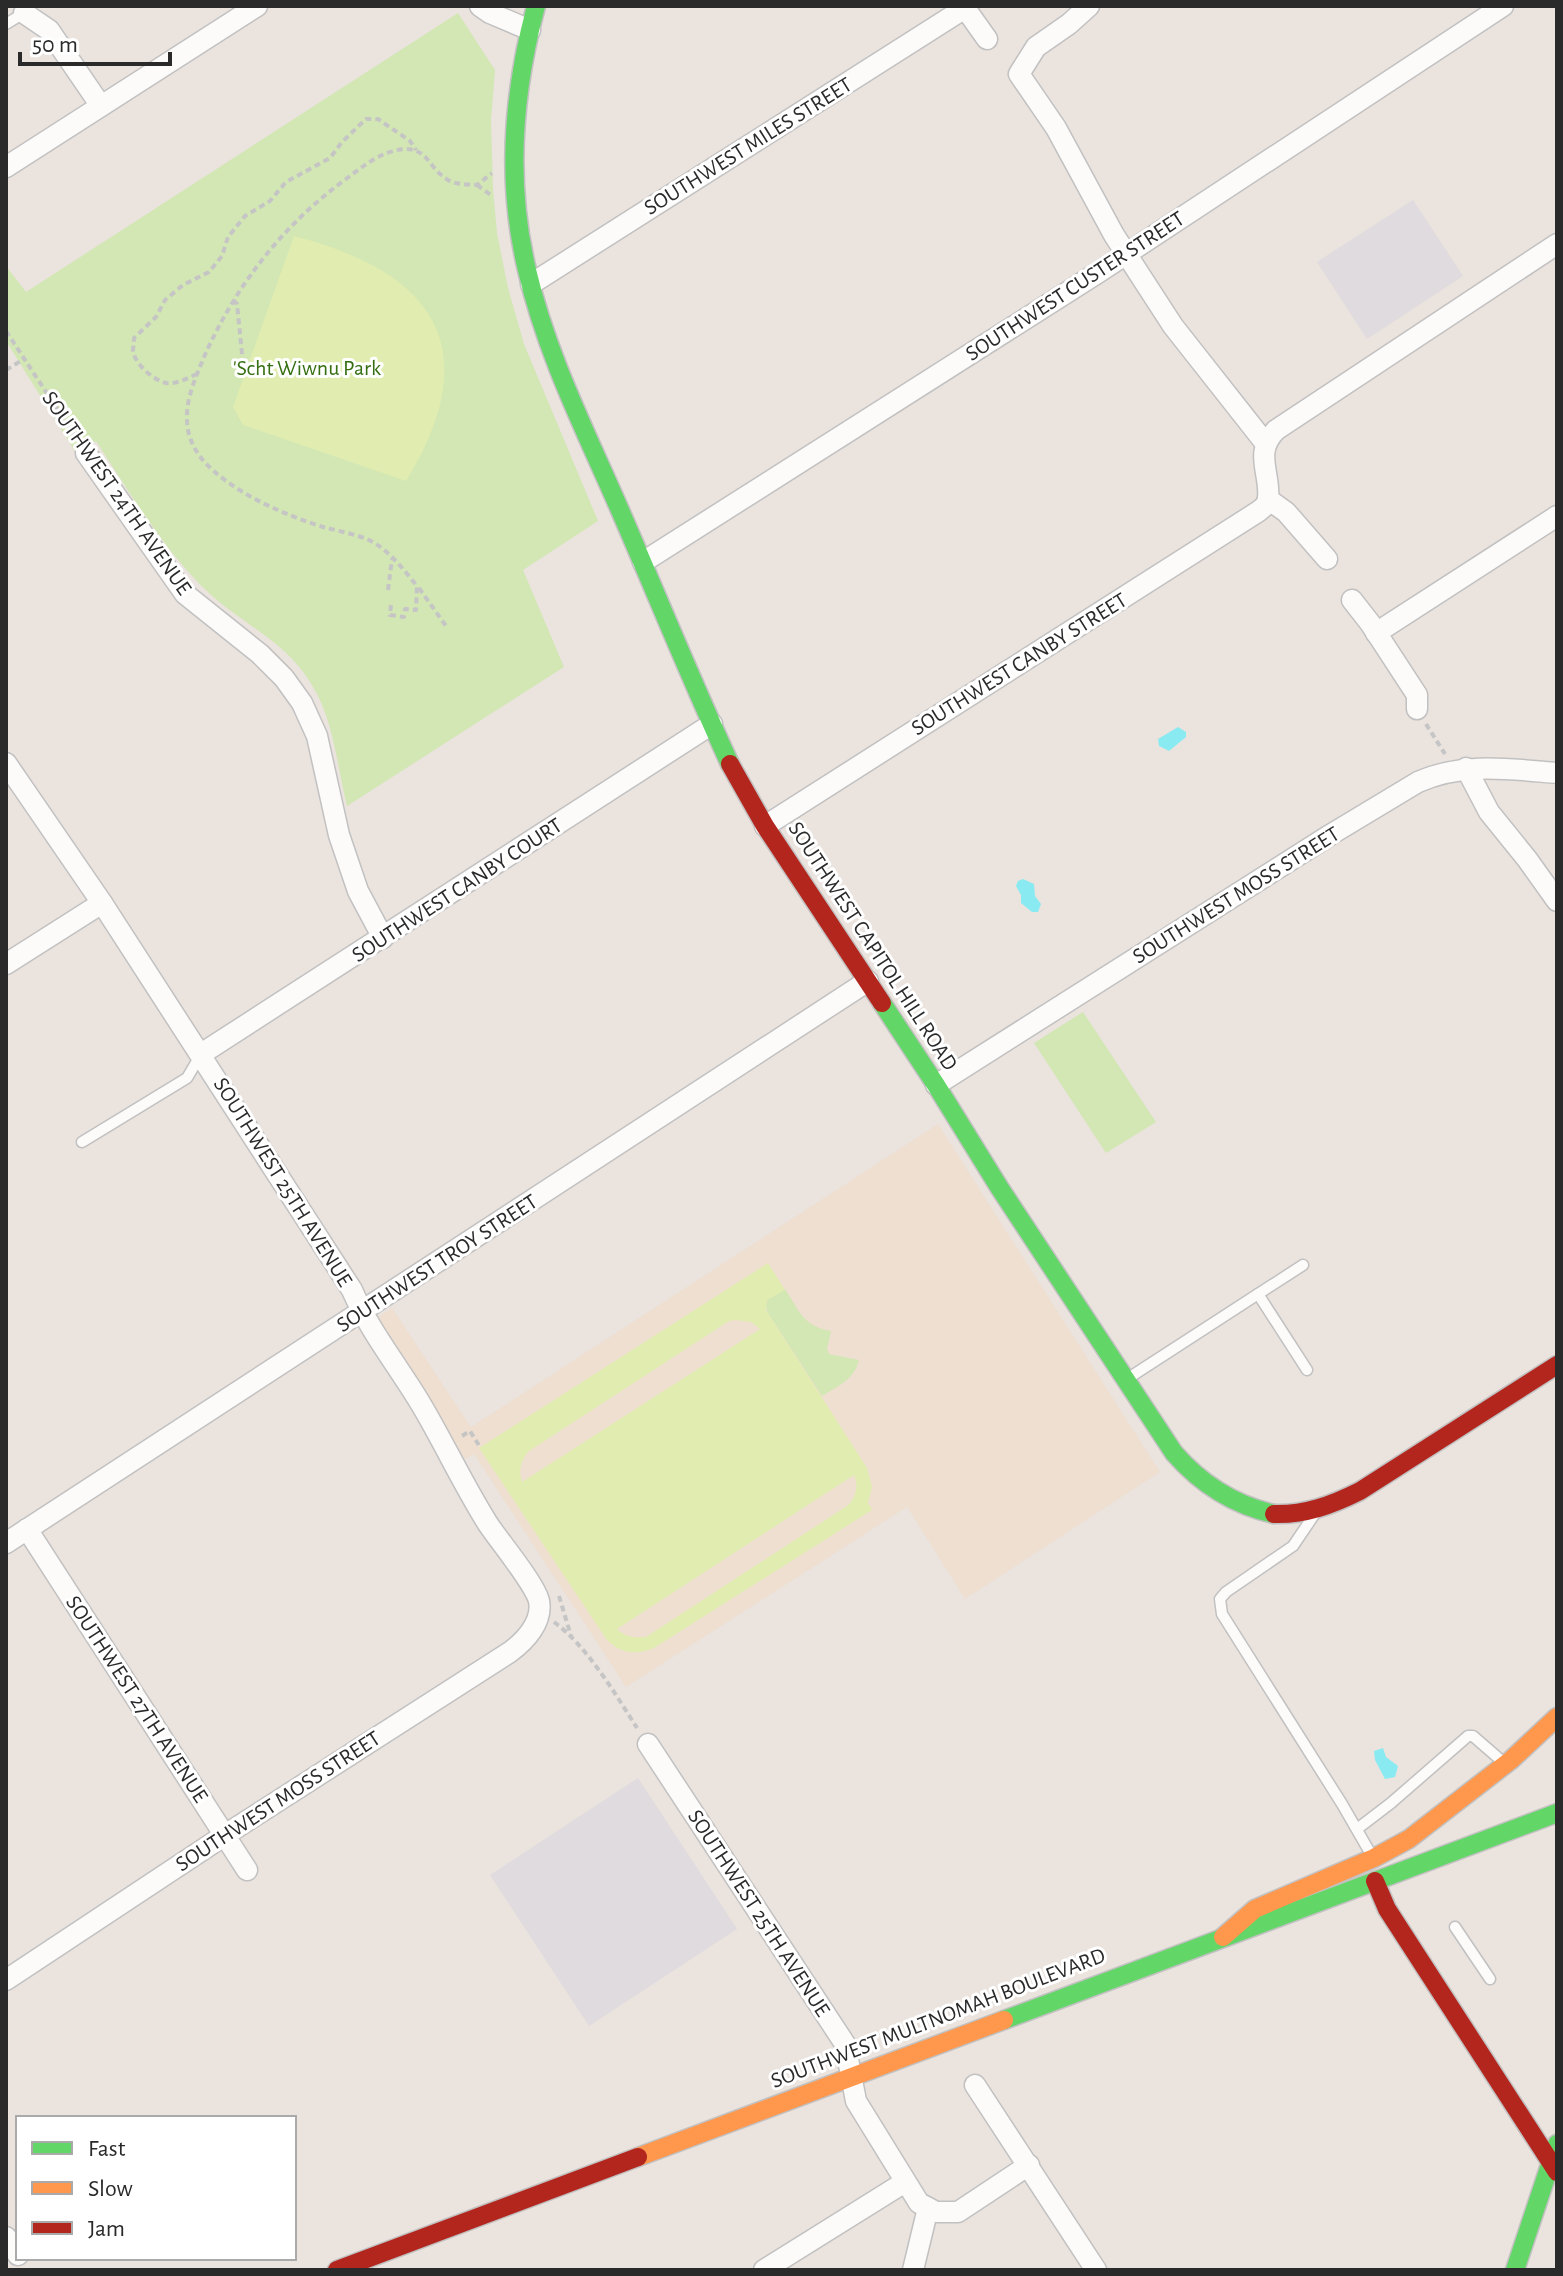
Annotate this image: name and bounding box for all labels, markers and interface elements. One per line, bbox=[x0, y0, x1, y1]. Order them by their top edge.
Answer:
scale bar bbox=[20, 16, 170, 66]
text: 50 m bbox=[32, 33, 78, 57]
street label: SOUTHWEST MILES STREET bbox=[640, 73, 856, 219]
street label: SOUTHWEST CUSTER STREET bbox=[962, 207, 1188, 365]
park label: 'Scht Wiwnu Park bbox=[233, 357, 381, 379]
street label: SOUTHWEST 24TH AVENUE bbox=[38, 387, 196, 599]
street label: SOUTHWEST CANBY STREET bbox=[907, 588, 1131, 739]
street label: SOUTHWEST CANBY COURT bbox=[348, 814, 566, 966]
street label: SOUTHWEST CAPITOL HILL ROAD bbox=[784, 818, 962, 1074]
street label: SOUTHWEST MOSS STREET bbox=[1129, 822, 1343, 968]
street label: SOUTHWEST 25TH AVENUE bbox=[210, 1074, 357, 1291]
street label: SOUTHWEST TROY STREET bbox=[333, 1190, 542, 1336]
street label: SOUTHWEST 27TH AVENUE bbox=[62, 1592, 212, 1807]
street label: SOUTHWEST MOSS STREET bbox=[172, 1727, 384, 1875]
street label: SOUTHWEST 25TH AVENUE bbox=[684, 1806, 834, 2021]
street label: SOUTHWEST MULTNOMAH BOULEVARD bbox=[768, 1944, 1108, 2092]
legend bbox=[16, 2116, 296, 2260]
text: Fast bbox=[88, 2137, 126, 2161]
text: Slow bbox=[88, 2177, 133, 2201]
text: Jam bbox=[88, 2217, 125, 2241]

